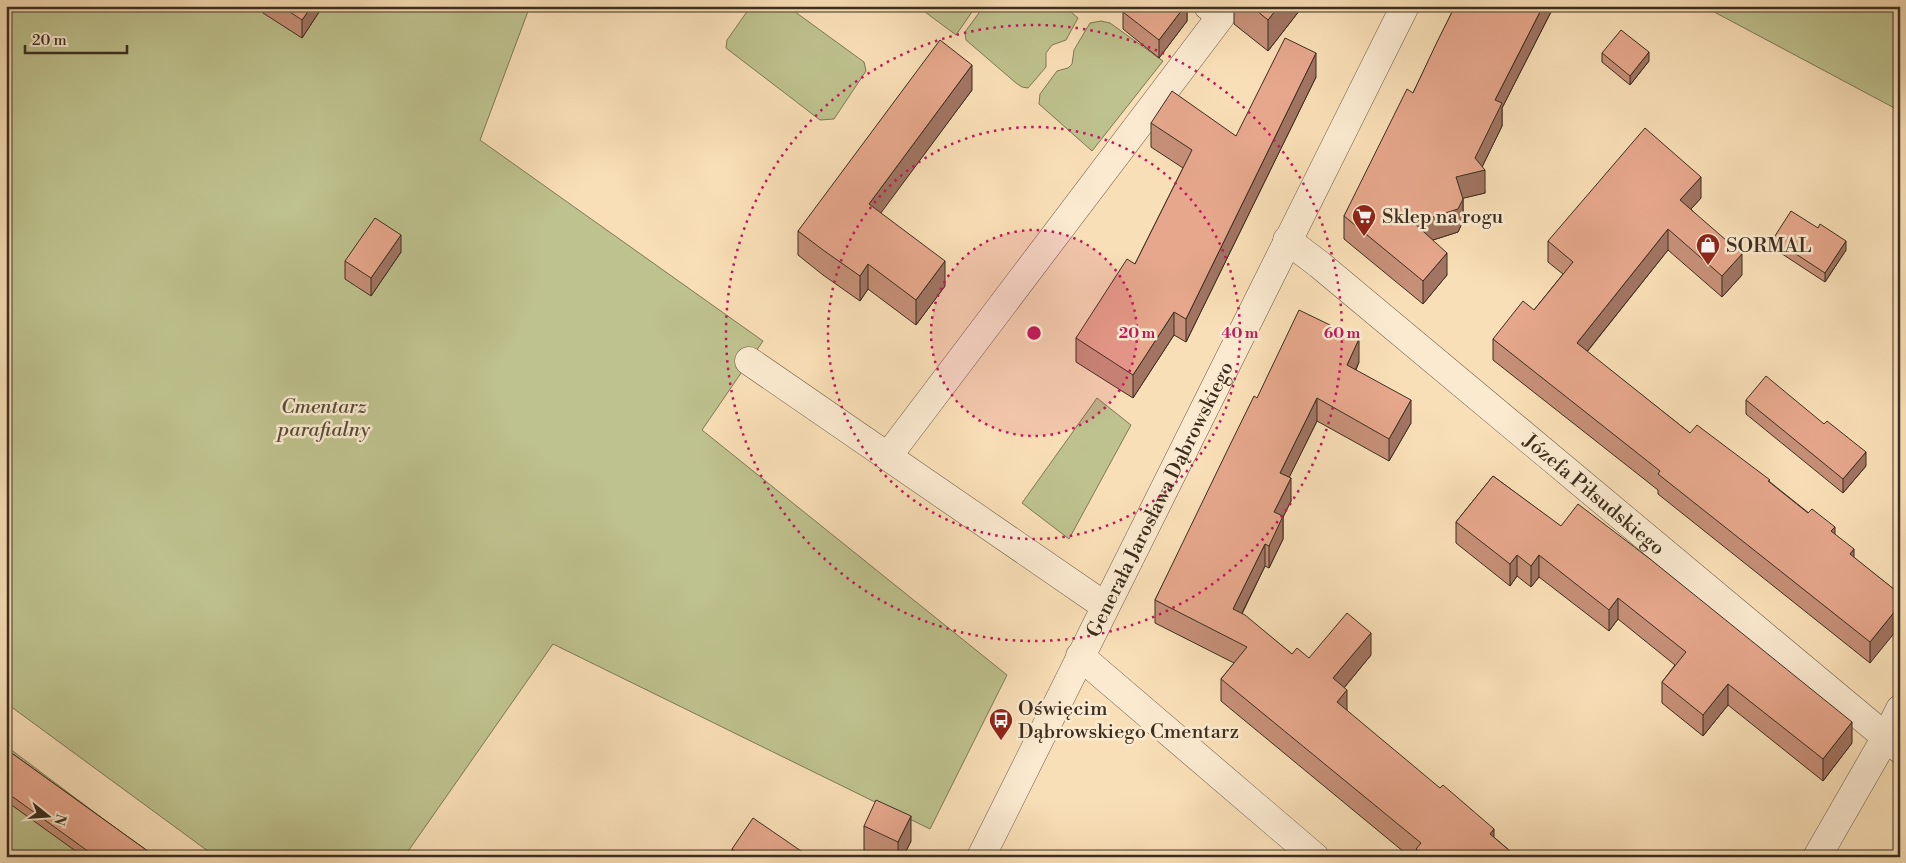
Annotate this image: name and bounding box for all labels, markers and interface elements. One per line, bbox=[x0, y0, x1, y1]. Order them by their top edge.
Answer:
scale bar bbox=[25, 22, 128, 54]
text: 20 m bbox=[32, 31, 67, 50]
supermarket icon: Sklep na rogu bbox=[1351, 203, 1377, 237]
place label: Sklep na rogu bbox=[1382, 205, 1504, 230]
shop icon: SORMAL bbox=[1695, 232, 1721, 266]
place label: SORMAL bbox=[1726, 234, 1812, 259]
centre of rings bbox=[1025, 324, 1043, 342]
text: 20 m bbox=[1119, 324, 1156, 343]
text: 40 m bbox=[1221, 324, 1259, 343]
text: 60 m bbox=[1324, 324, 1361, 343]
street label: Generała Jarosława Dąbrowskiego bbox=[1082, 358, 1240, 642]
park label: Cmentarz parafialny bbox=[275, 395, 371, 443]
street label: Józefa Piłsudskiego bbox=[1517, 429, 1669, 561]
place label: Oświęcim Dąbrowskiego Cmentarz bbox=[1018, 697, 1239, 745]
bus stop icon: Oświęcim Dąbrowskiego Cmentarz bbox=[988, 707, 1014, 741]
north arrow bbox=[22, 790, 72, 840]
text: N bbox=[49, 812, 70, 827]

